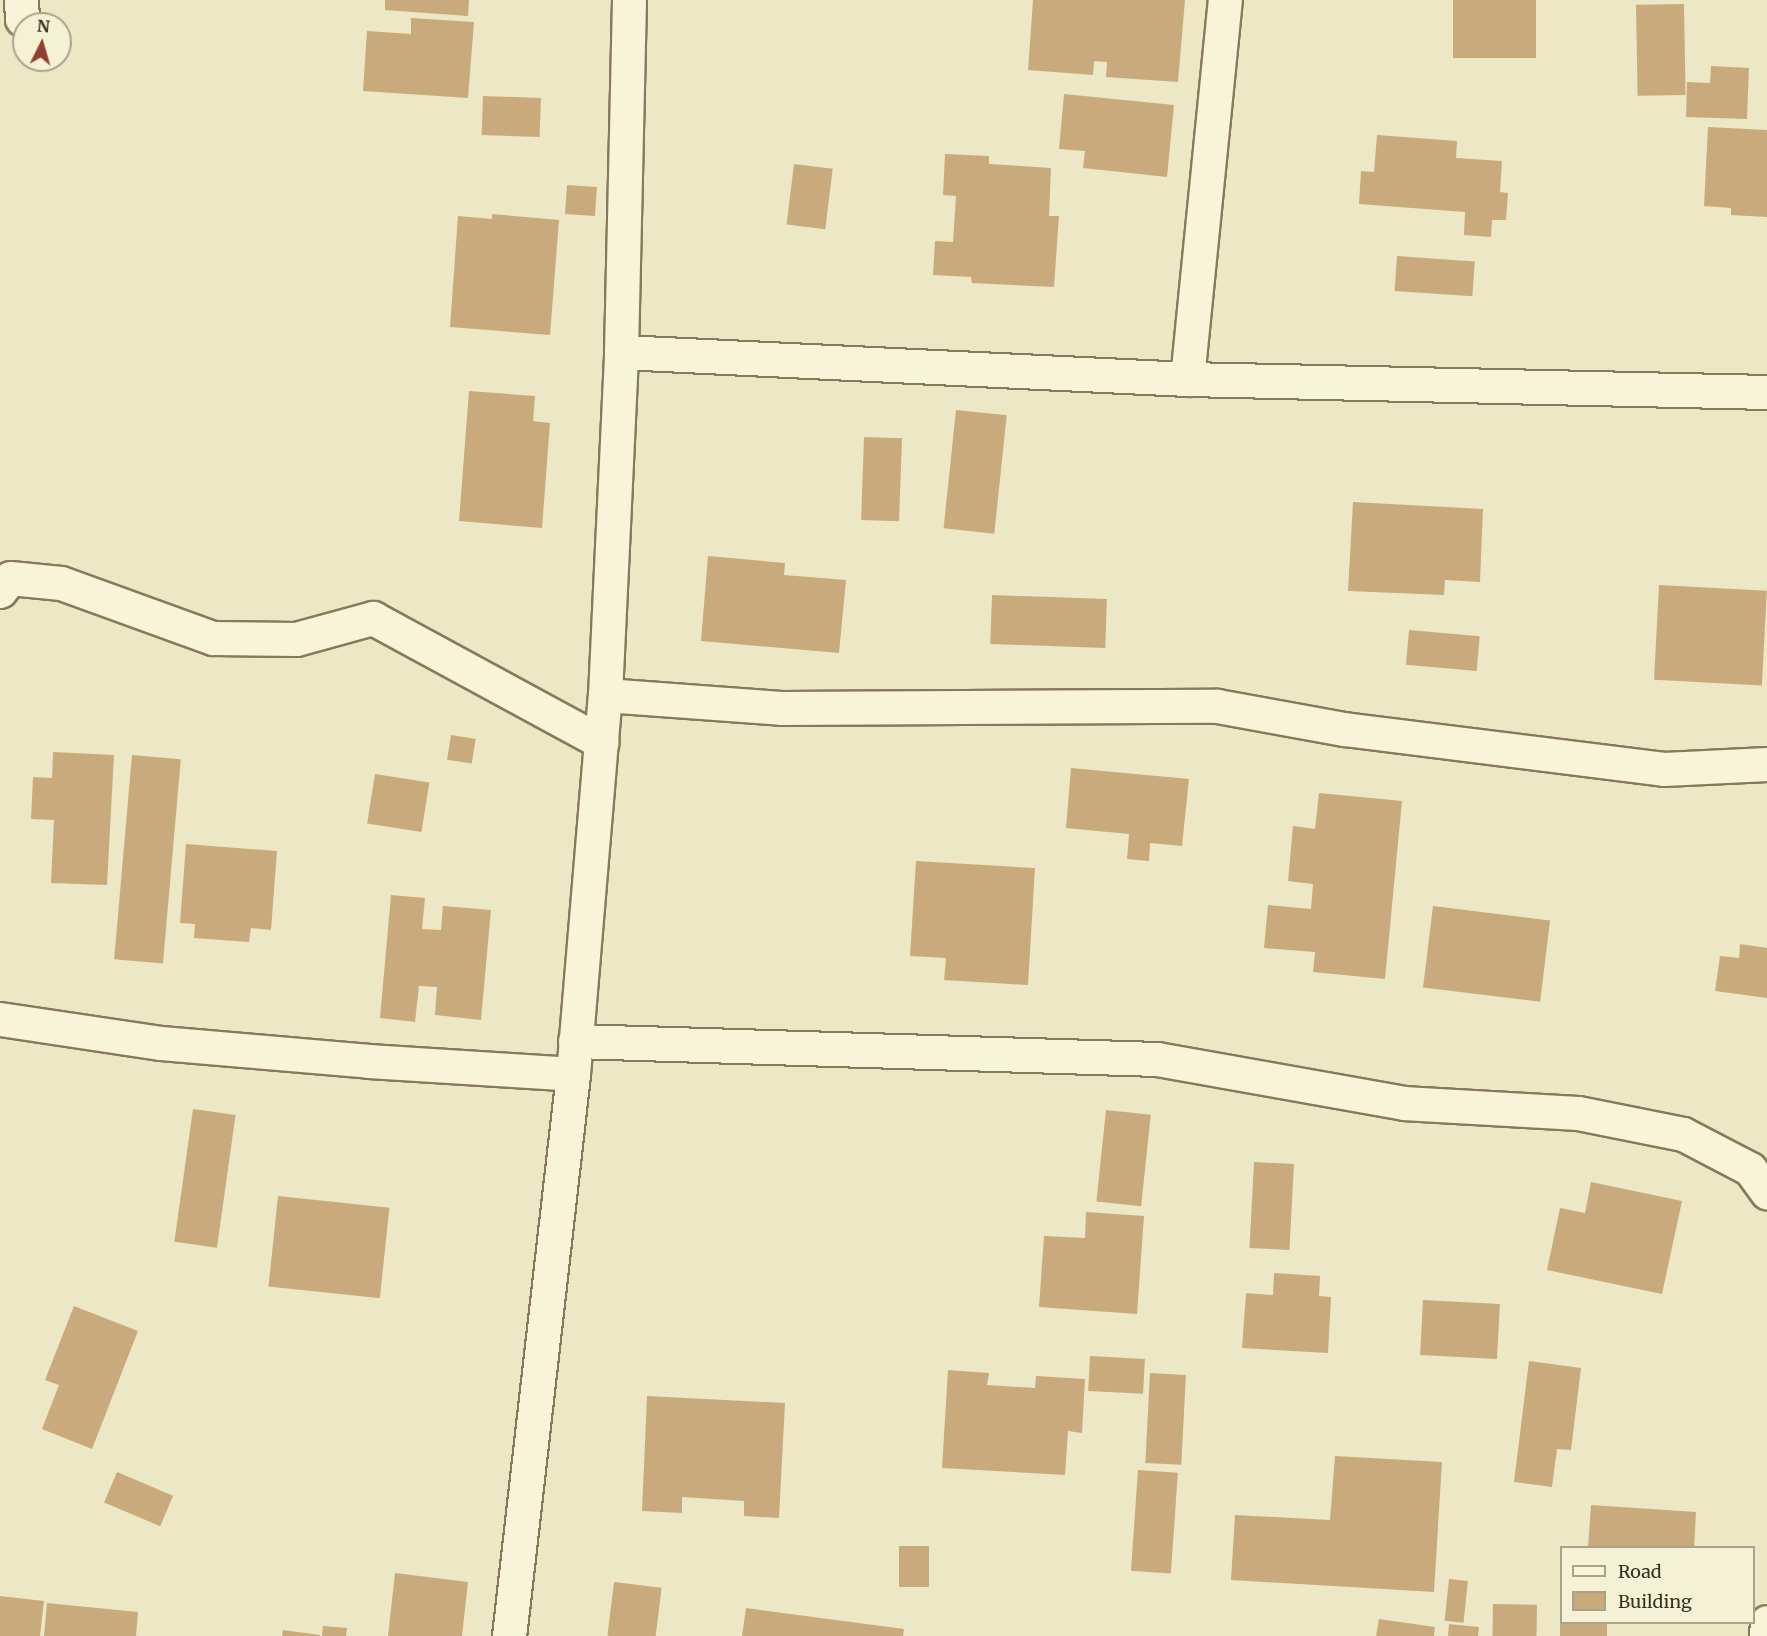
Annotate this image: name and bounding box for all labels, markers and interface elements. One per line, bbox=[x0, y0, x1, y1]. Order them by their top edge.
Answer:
north arrow bbox=[12, 12, 72, 72]
text: N bbox=[36, 16, 51, 37]
legend bbox=[1560, 1546, 1755, 1624]
text: Road bbox=[1618, 1560, 1662, 1583]
text: Building bbox=[1618, 1590, 1692, 1613]

